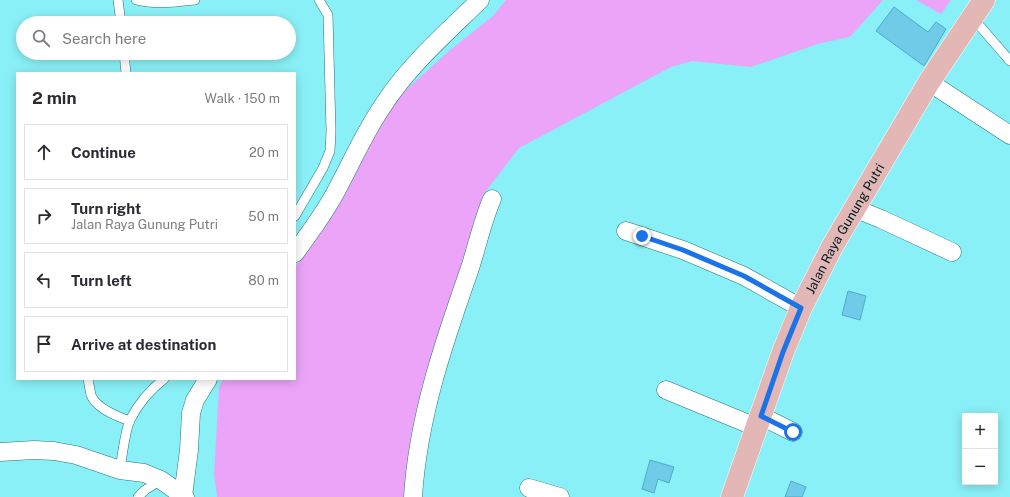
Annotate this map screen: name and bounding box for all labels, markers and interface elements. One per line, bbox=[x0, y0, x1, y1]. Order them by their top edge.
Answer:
search box bbox=[16, 16, 296, 60]
icon: search bbox=[30, 27, 52, 49]
text: Search here bbox=[62, 30, 146, 47]
text: 2 min bbox=[32, 88, 77, 108]
text: Walk · 150 m bbox=[205, 91, 280, 106]
icon: ahead bbox=[33, 141, 55, 163]
text: Continue bbox=[71, 144, 136, 161]
text: 20 m bbox=[249, 145, 279, 160]
street label: Jalan Raya Gunung Putri bbox=[803, 161, 887, 296]
text: Turn right bbox=[71, 200, 141, 217]
icon: right bbox=[33, 205, 55, 227]
text: 50 m bbox=[248, 209, 279, 224]
text: Jalan Raya Gunung Putri bbox=[71, 217, 218, 232]
route end bbox=[633, 227, 651, 245]
icon: left bbox=[33, 269, 55, 291]
text: Turn left bbox=[71, 272, 132, 289]
text: 80 m bbox=[248, 273, 279, 288]
icon: arrive bbox=[33, 333, 55, 355]
text: Arrive at destination bbox=[71, 336, 216, 353]
map controls bbox=[962, 413, 998, 485]
button: + bbox=[962, 413, 998, 449]
route start bbox=[784, 423, 802, 441]
button: − bbox=[962, 449, 998, 485]

